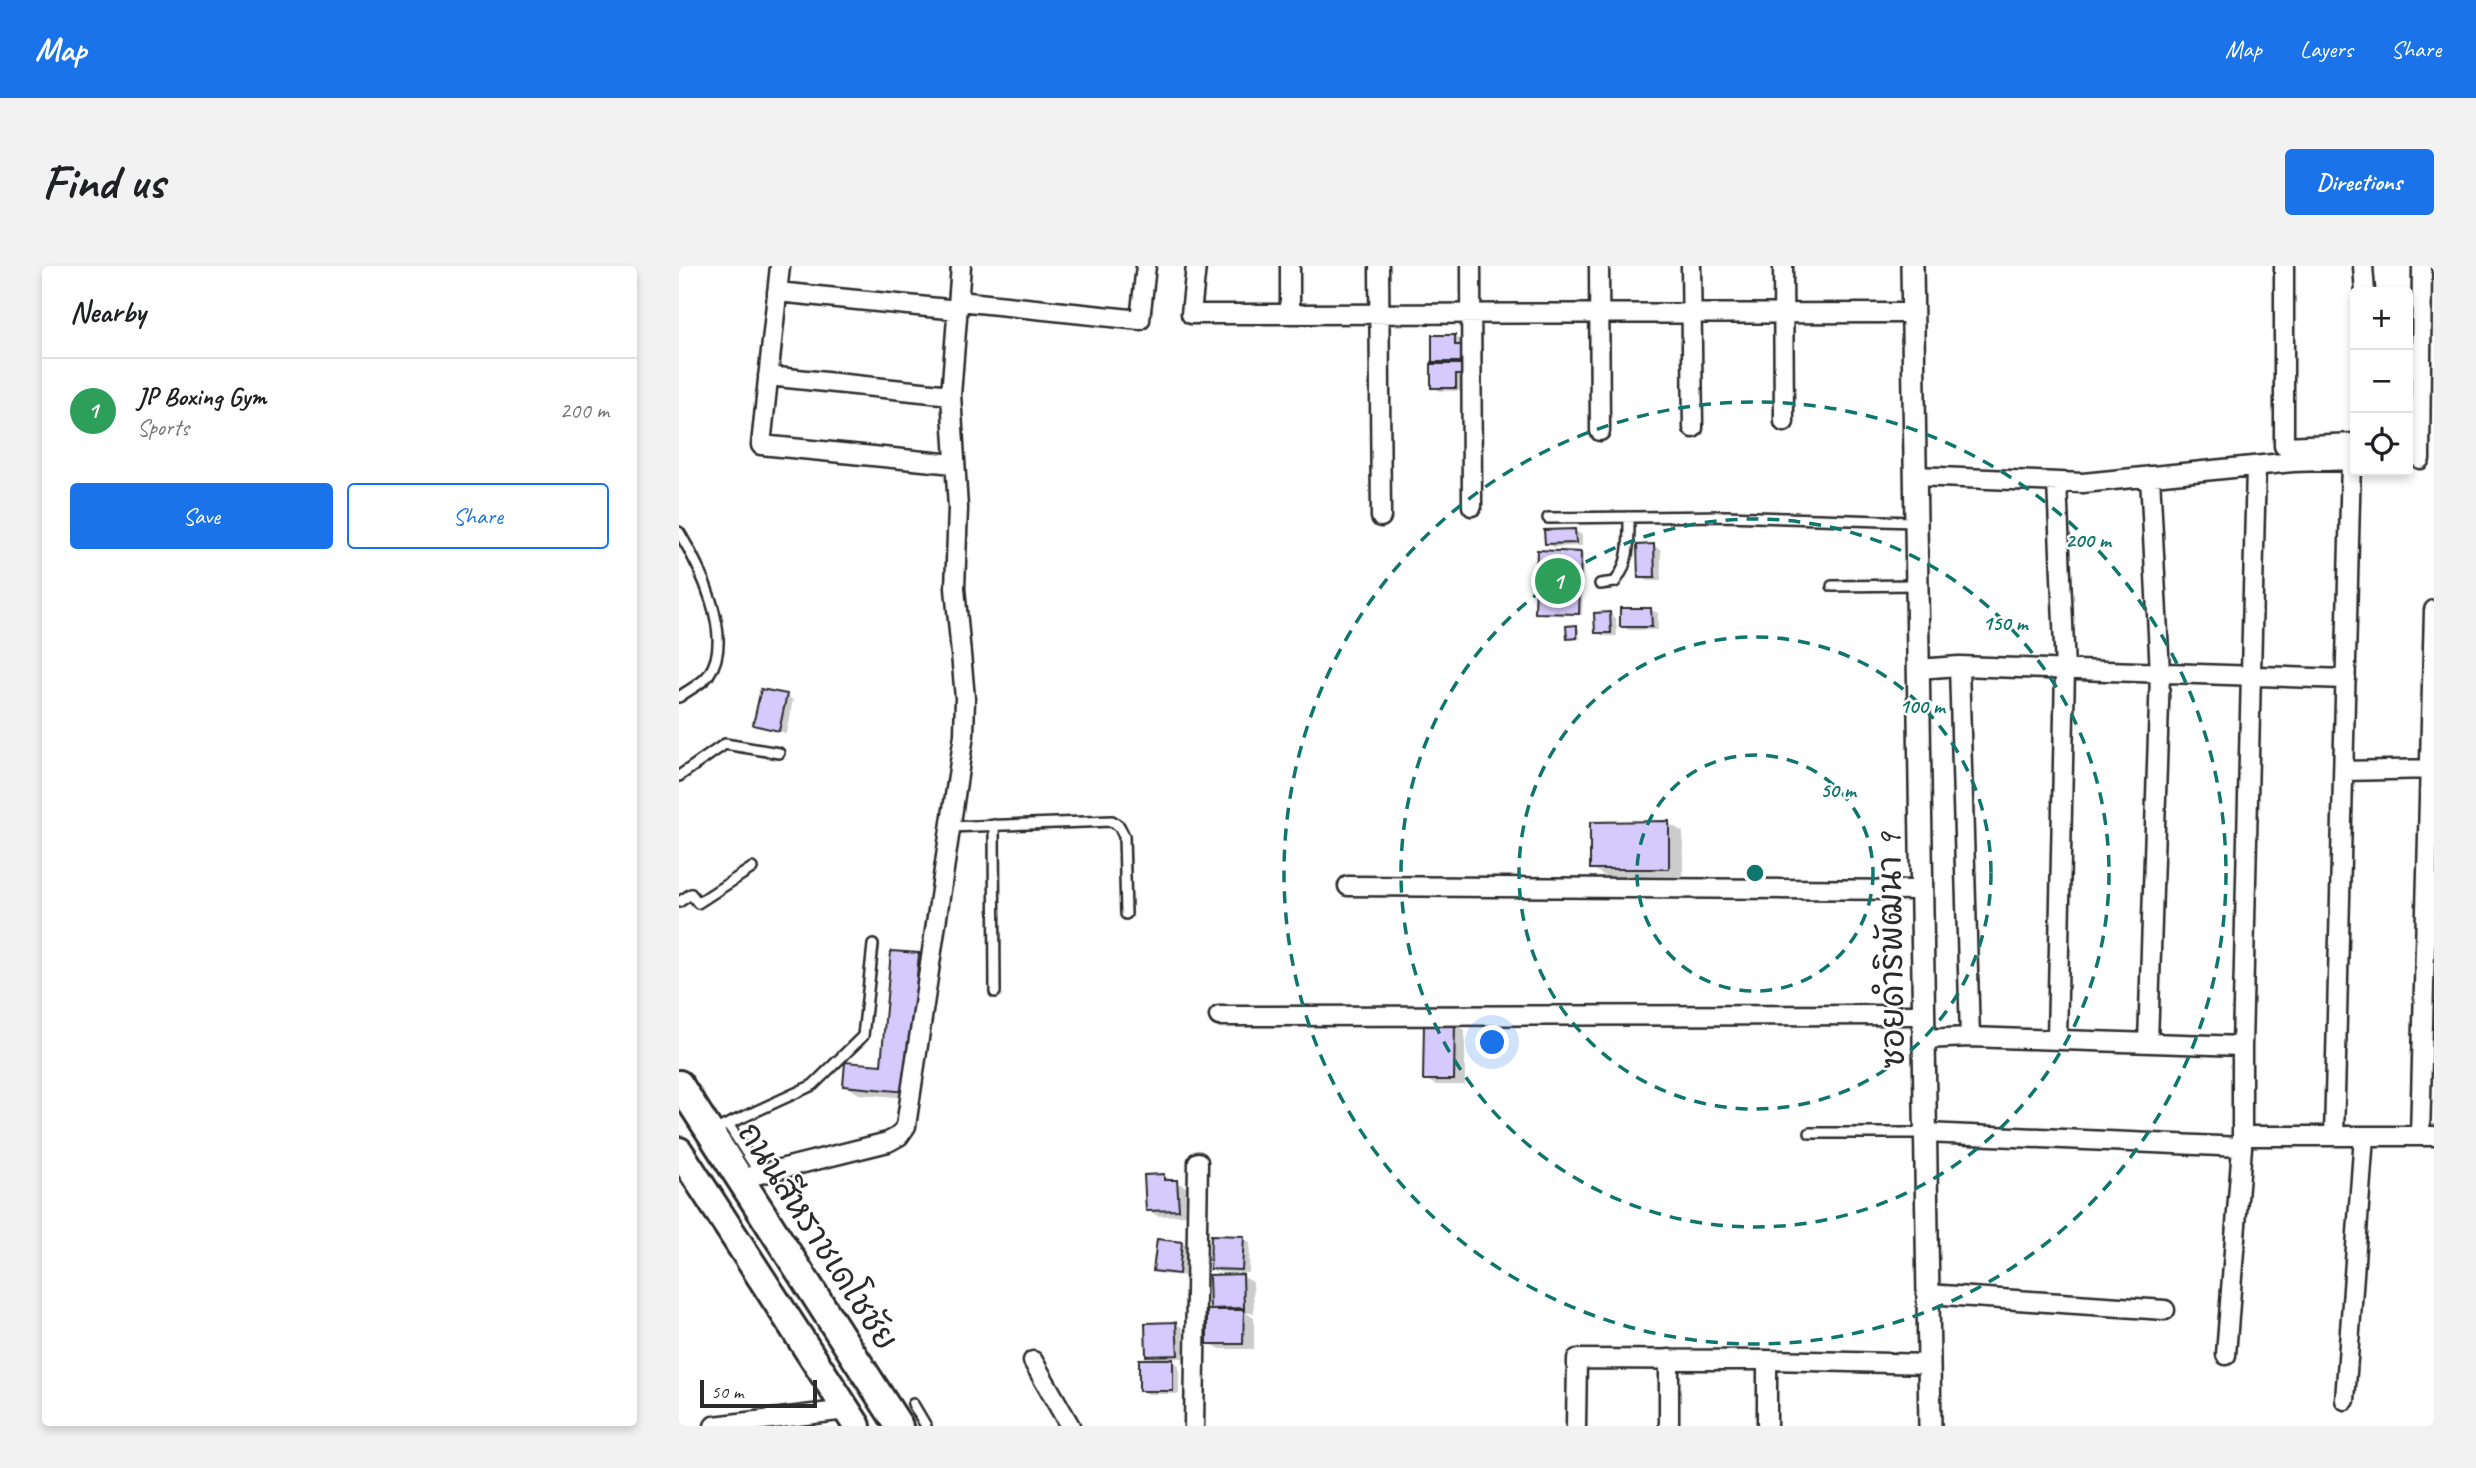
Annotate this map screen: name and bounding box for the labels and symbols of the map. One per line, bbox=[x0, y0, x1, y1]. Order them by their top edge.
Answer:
text: 200 m bbox=[2065, 527, 2113, 553]
pin: 1 bbox=[1535, 555, 1581, 607]
text: 150 m bbox=[1982, 610, 2030, 636]
text: 100 m bbox=[1899, 693, 1947, 719]
text: 50 m bbox=[1820, 777, 1858, 803]
street label: ซอยดำริพัฒนา 9 bbox=[1868, 830, 1914, 1069]
centre of rings bbox=[1743, 861, 1767, 885]
your location bbox=[1475, 1025, 1509, 1059]
street label: ถนนสีหราชเดโชชัย bbox=[729, 1113, 909, 1358]
scale bar bbox=[700, 1377, 817, 1409]

